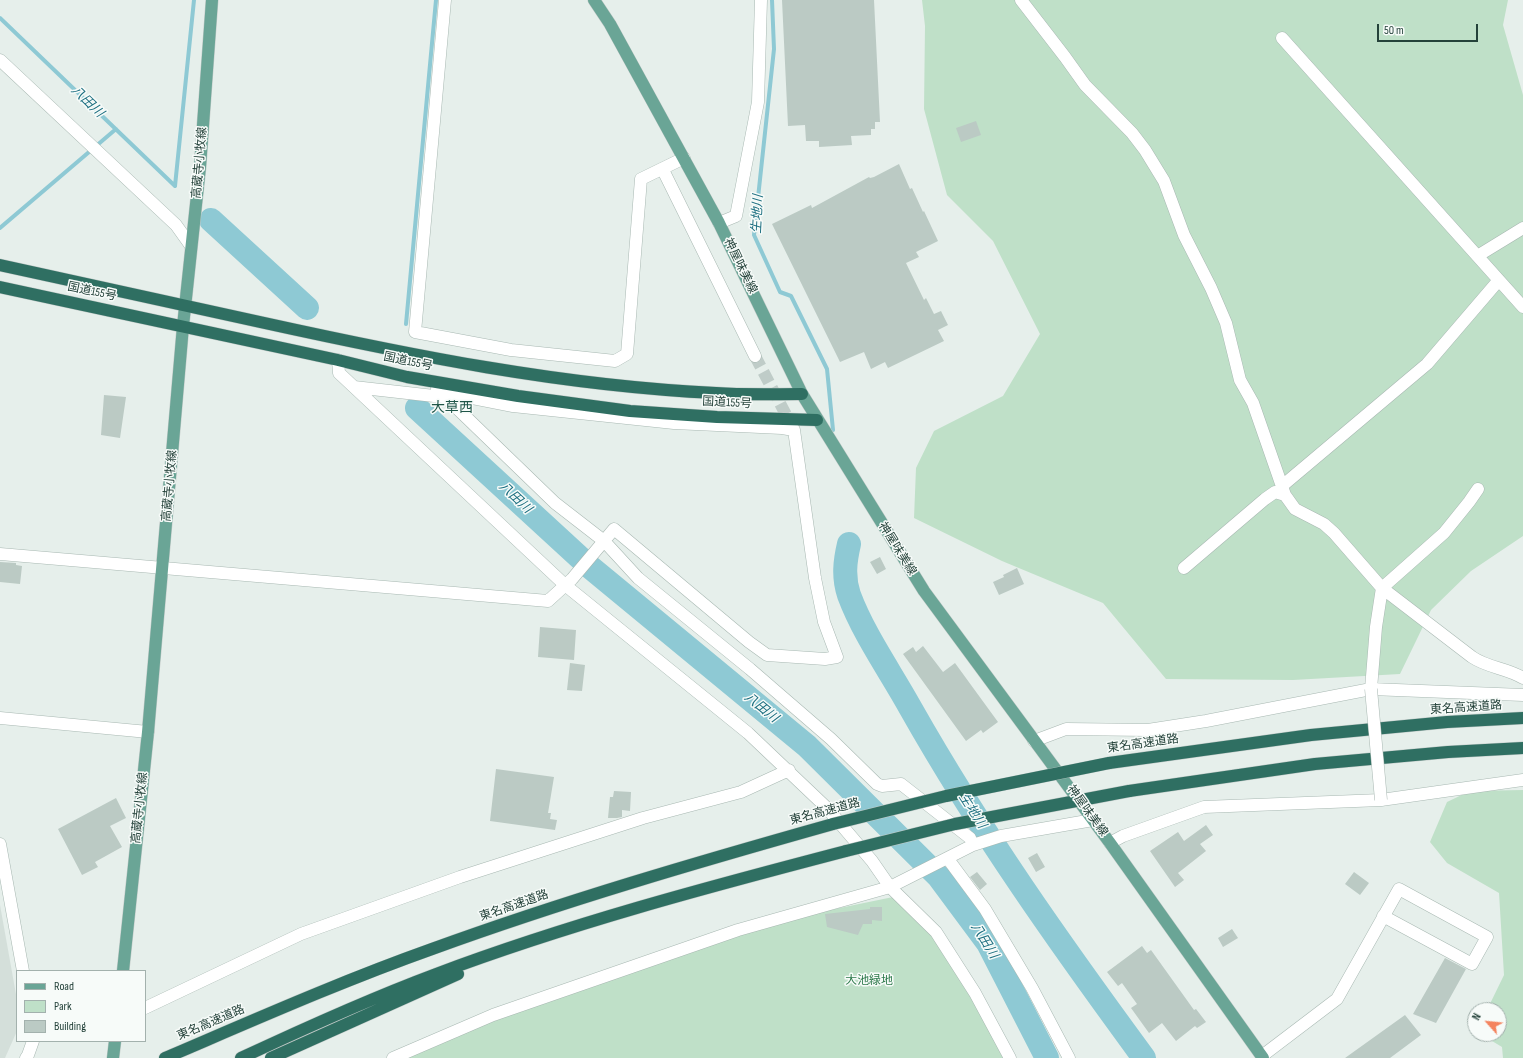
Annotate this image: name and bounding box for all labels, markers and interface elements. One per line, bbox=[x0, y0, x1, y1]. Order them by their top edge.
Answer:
scale bar bbox=[1379, 16, 1480, 42]
text: 50 m bbox=[1384, 23, 1404, 38]
water label: 八田川 bbox=[68, 83, 106, 121]
street label: 高蔵寺小牧線 bbox=[190, 127, 210, 199]
water label: 生地川 bbox=[749, 194, 767, 234]
street label: 神屋味美線 bbox=[720, 236, 760, 296]
street label: 国道155号 bbox=[66, 280, 118, 304]
street label: 国道155号 bbox=[382, 350, 434, 374]
street label: 国道155号 bbox=[702, 395, 752, 411]
district label: 大草西 bbox=[431, 400, 473, 416]
street label: 高蔵寺小牧線 bbox=[160, 450, 180, 522]
water label: 八田川 bbox=[495, 479, 535, 517]
street label: 神屋味美線 bbox=[875, 520, 919, 578]
water label: 八田川 bbox=[741, 690, 781, 726]
street label: 東名高速道路 bbox=[1430, 698, 1502, 718]
street label: 東名高速道路 bbox=[1106, 732, 1180, 756]
street label: 高蔵寺小牧線 bbox=[129, 771, 151, 845]
street label: 神屋味美線 bbox=[1064, 782, 1110, 840]
water label: 生地川 bbox=[955, 790, 989, 832]
street label: 東名高速道路 bbox=[788, 796, 862, 828]
street label: 東名高速道路 bbox=[478, 887, 550, 925]
water label: 八田川 bbox=[967, 920, 1001, 962]
legend bbox=[16, 970, 146, 1042]
park label: 大池緑地 bbox=[845, 974, 893, 988]
text: Road bbox=[54, 979, 74, 994]
text: Park bbox=[54, 999, 72, 1014]
street label: 東名高速道路 bbox=[175, 1002, 247, 1044]
north arrow bbox=[1467, 1002, 1507, 1042]
text: N bbox=[1470, 1011, 1484, 1022]
text: Building bbox=[54, 1019, 86, 1034]

